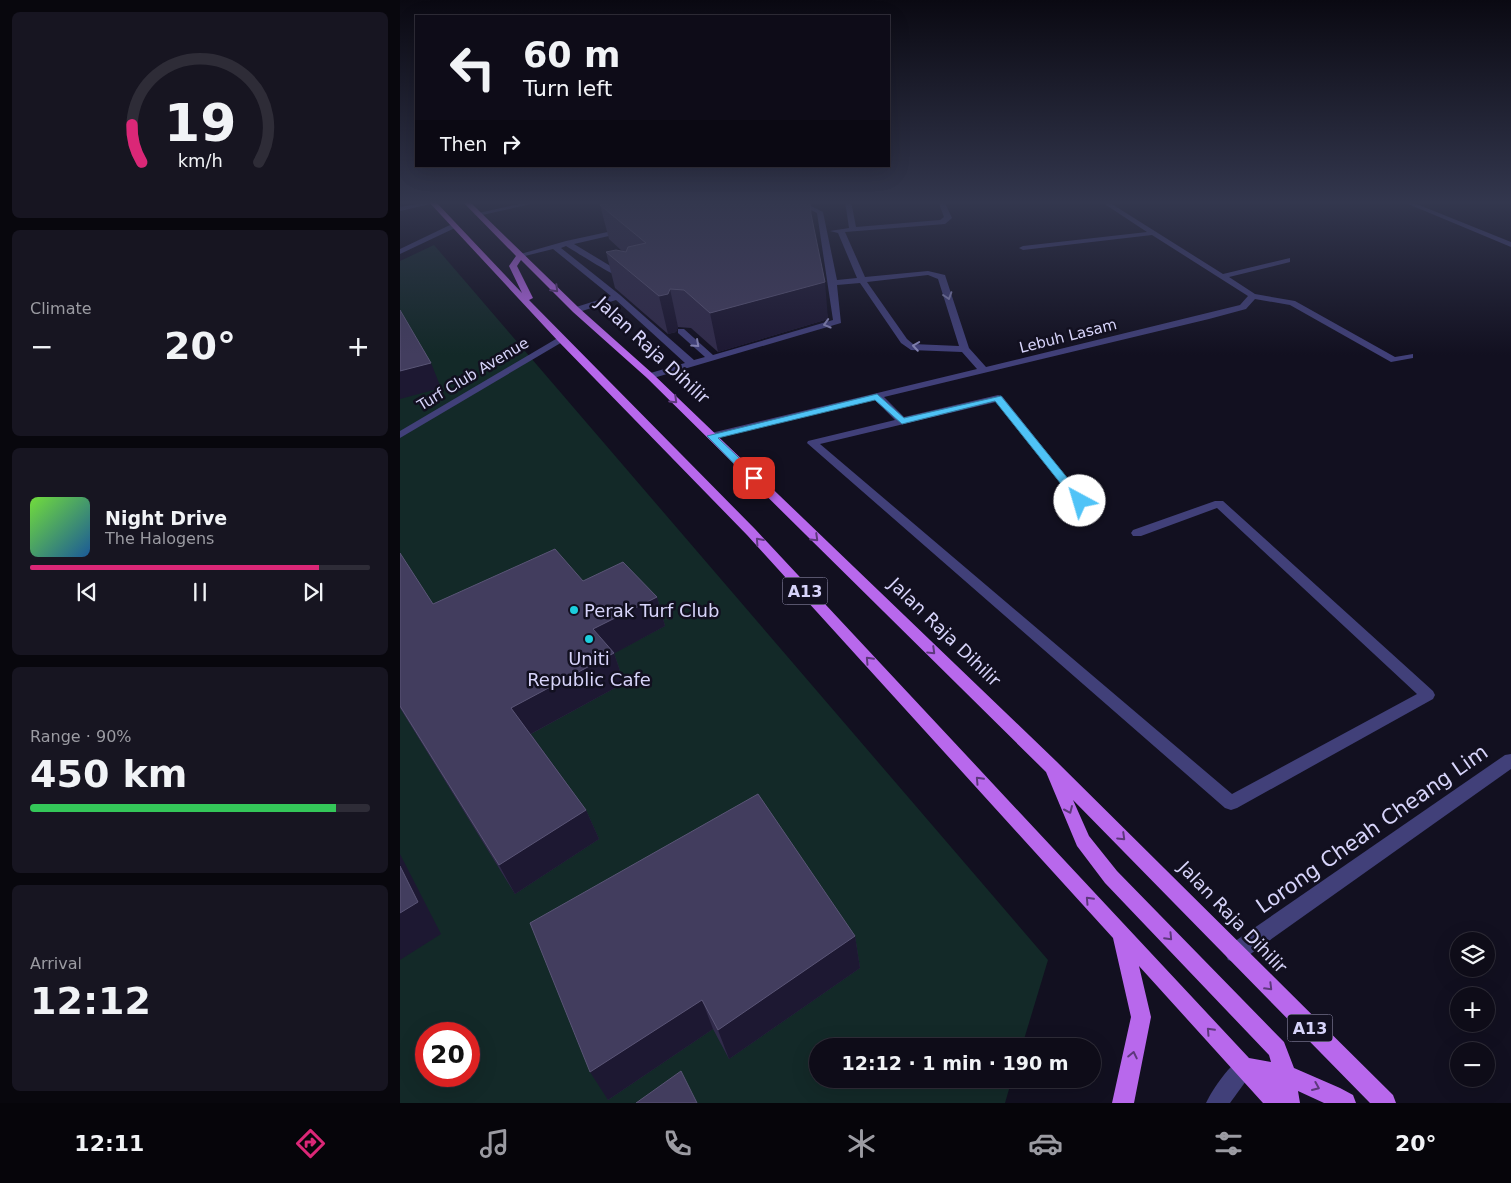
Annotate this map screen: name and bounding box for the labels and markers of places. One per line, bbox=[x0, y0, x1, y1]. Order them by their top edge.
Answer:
pin bbox=[733, 457, 775, 499]
place label: Perak Turf Club bbox=[584, 600, 719, 621]
marker: Perak Turf Club bbox=[568, 604, 580, 616]
marker: Uniti Republic Cafe bbox=[583, 633, 595, 645]
place label: Uniti Republic Cafe bbox=[527, 648, 651, 690]

